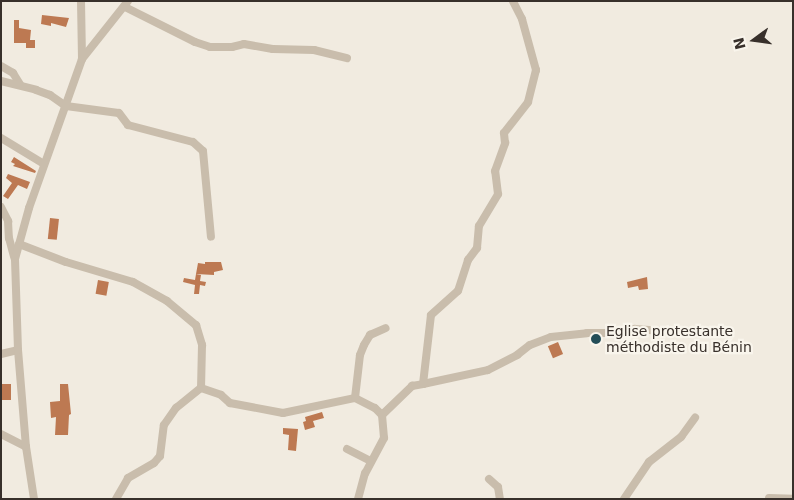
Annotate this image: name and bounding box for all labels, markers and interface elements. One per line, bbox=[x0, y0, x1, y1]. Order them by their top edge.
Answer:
north arrow bbox=[729, 15, 779, 65]
text: N bbox=[730, 36, 749, 51]
place label: Eglise protestante méthodiste du Bénin bbox=[606, 323, 752, 356]
marker: Eglise protestante méthodiste du Bénin bbox=[590, 333, 602, 345]

